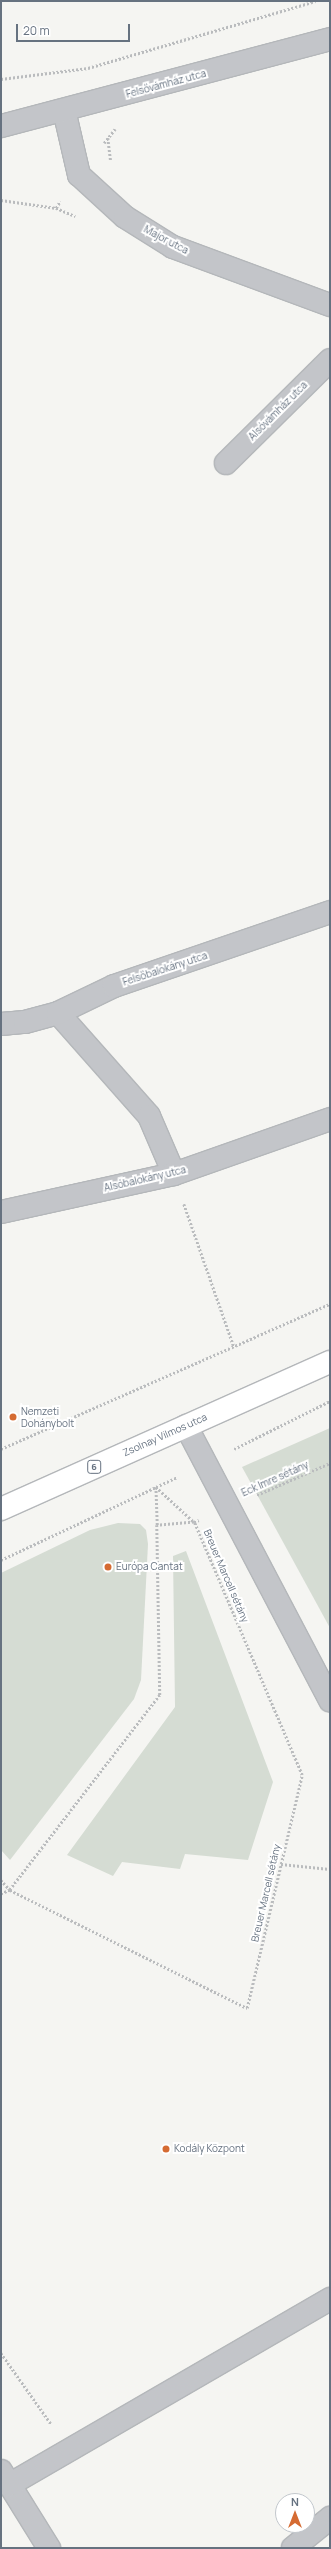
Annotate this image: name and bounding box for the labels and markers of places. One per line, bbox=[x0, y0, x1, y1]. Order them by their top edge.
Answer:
place label: Nemzeti Dohánybolt bbox=[21, 1405, 74, 1428]
marker: Nemzeti Dohánybolt bbox=[8, 1412, 18, 1422]
place label: Európa Cantat bbox=[116, 1561, 183, 1573]
marker: Európa Cantat bbox=[103, 1562, 113, 1572]
place label: Kodály Központ bbox=[174, 2143, 245, 2155]
marker: Kodály Központ bbox=[161, 2144, 171, 2154]

